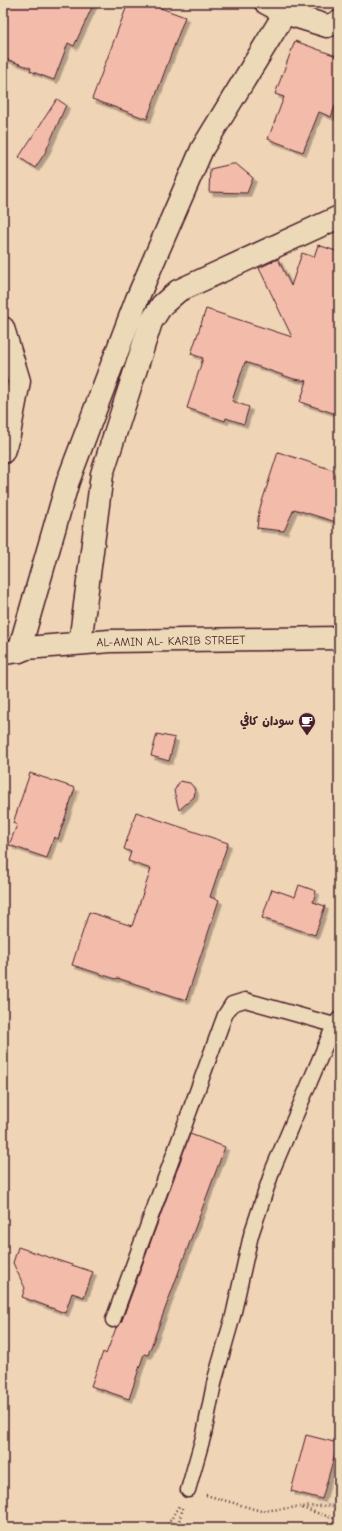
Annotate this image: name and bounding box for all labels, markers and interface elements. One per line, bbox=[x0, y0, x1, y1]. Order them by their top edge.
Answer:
street label: AL-AMIN AL- KARIB STREET bbox=[96, 633, 246, 649]
cafe icon: سودان كافي bbox=[297, 711, 317, 736]
place label: سودان كافي bbox=[240, 712, 294, 730]

